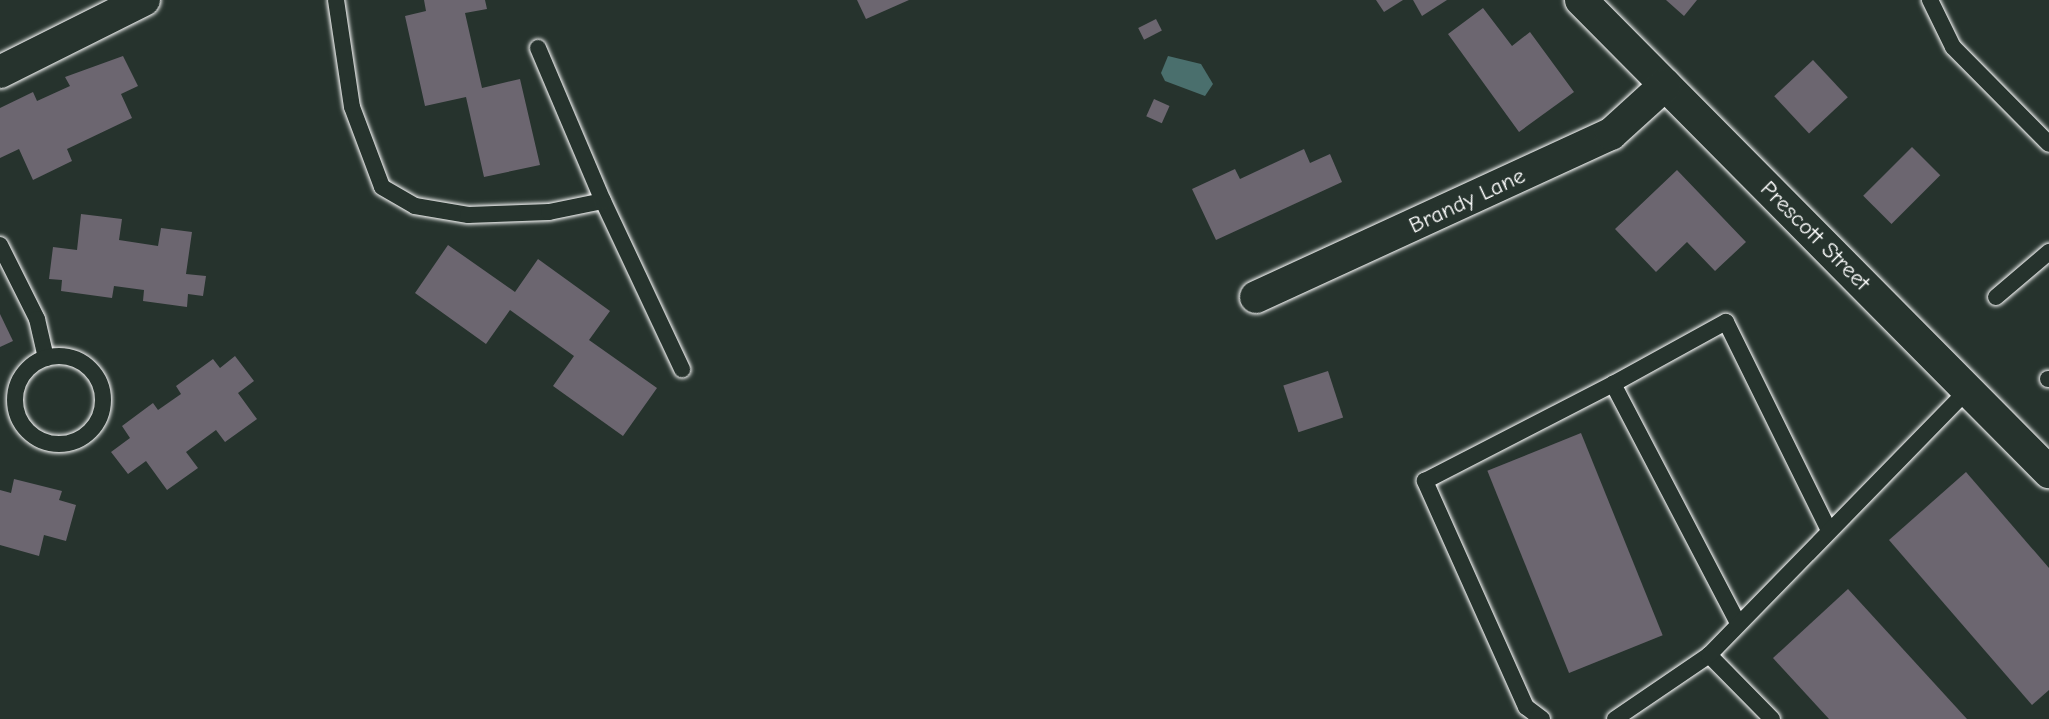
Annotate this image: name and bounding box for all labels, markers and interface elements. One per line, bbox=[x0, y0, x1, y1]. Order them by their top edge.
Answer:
street label: Brandy Lane bbox=[1405, 162, 1529, 240]
street label: Prescott Street bbox=[1754, 175, 1876, 297]

